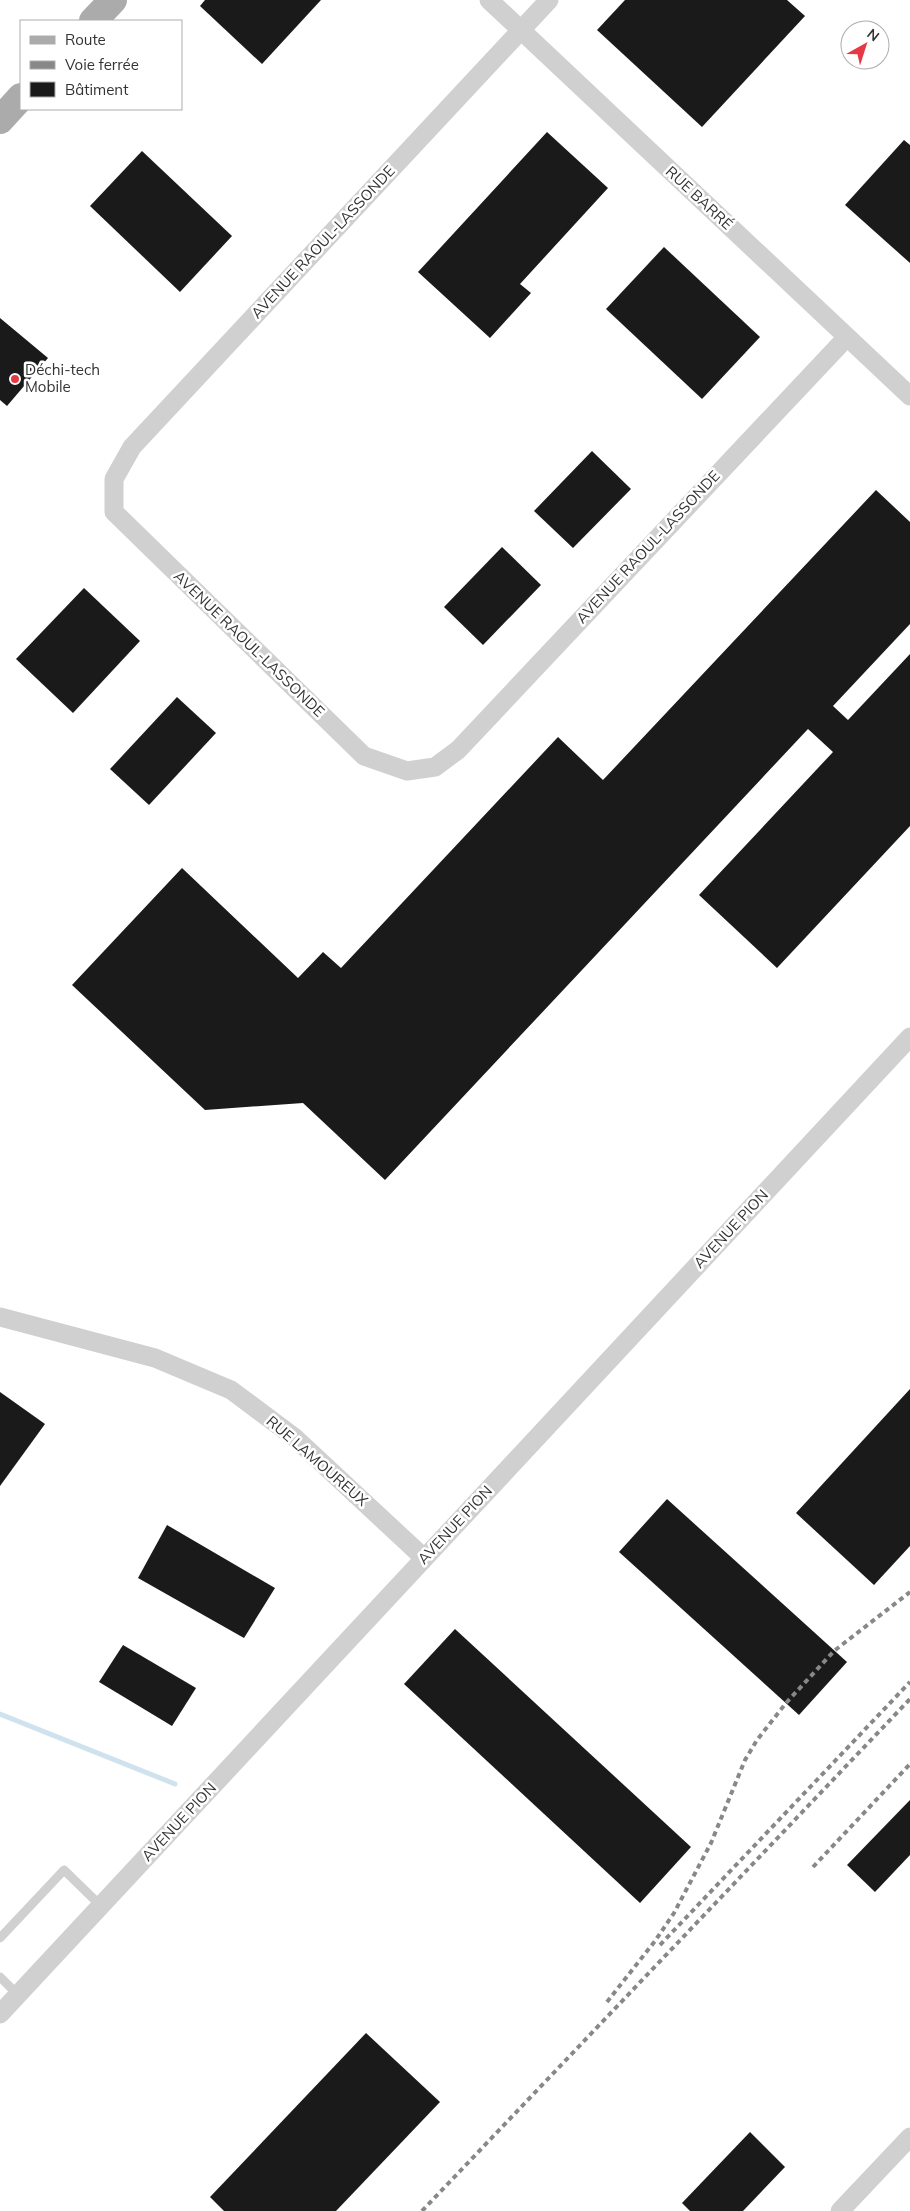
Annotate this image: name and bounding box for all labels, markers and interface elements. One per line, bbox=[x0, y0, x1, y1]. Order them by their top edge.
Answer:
legend bbox=[20, 20, 182, 110]
north arrow bbox=[840, 20, 890, 70]
text: N bbox=[863, 25, 883, 45]
text: Route bbox=[65, 30, 106, 49]
text: Voie ferrée bbox=[65, 55, 139, 74]
text: Bâtiment bbox=[65, 80, 128, 99]
street label: AVENUE RAOUL-LASSONDE bbox=[247, 161, 399, 322]
street label: RUE BARRÉ bbox=[662, 162, 737, 234]
place label: Déchi-tech Mobile bbox=[25, 360, 100, 396]
marker: Déchi-tech Mobile bbox=[9, 373, 21, 385]
street label: AVENUE RAOUL-LASSONDE bbox=[572, 466, 724, 627]
street label: AVENUE RAOUL-LASSONDE bbox=[170, 567, 329, 721]
street label: AVENUE PION bbox=[689, 1185, 772, 1272]
street label: RUE LAMOUREUX bbox=[263, 1411, 372, 1510]
street label: AVENUE PION bbox=[413, 1481, 496, 1568]
street label: AVENUE PION bbox=[137, 1778, 220, 1865]

